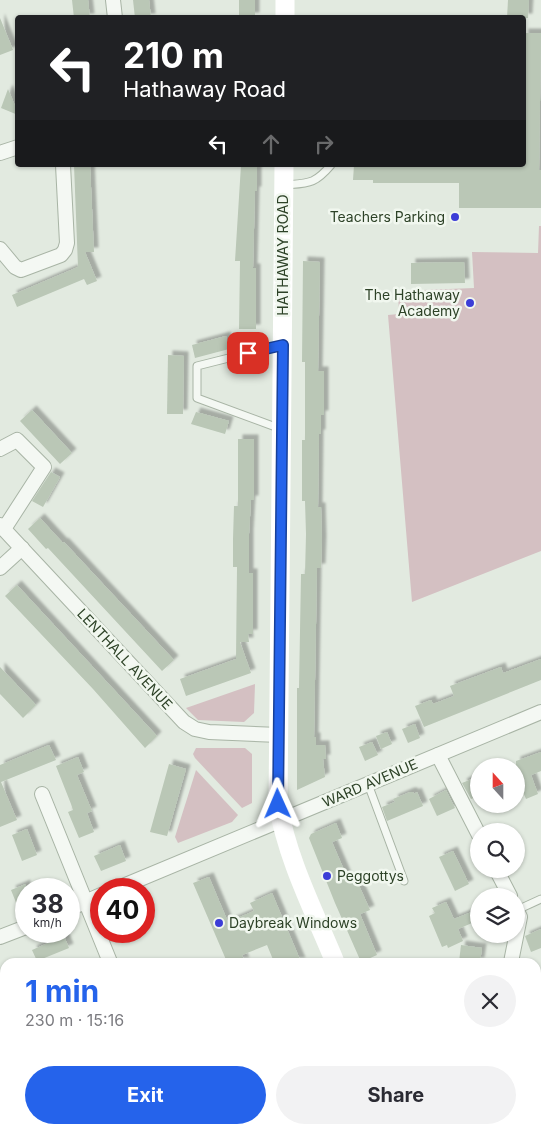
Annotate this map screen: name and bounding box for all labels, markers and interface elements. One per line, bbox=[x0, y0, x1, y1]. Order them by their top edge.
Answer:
text: 210 m bbox=[123, 34, 224, 76]
icon: left bbox=[40, 35, 105, 100]
text: Hathaway Road bbox=[123, 76, 286, 102]
icon: left bbox=[204, 130, 232, 158]
icon: ahead bbox=[257, 130, 285, 158]
icon: right bbox=[310, 130, 338, 158]
street label: HATHAWAY ROAD bbox=[274, 194, 291, 316]
place label: Teachers Parking bbox=[330, 208, 445, 225]
marker: Teachers Parking bbox=[449, 211, 461, 223]
place label: The Hathaway Academy bbox=[365, 286, 460, 319]
marker: The Hathaway Academy bbox=[464, 297, 476, 309]
pin bbox=[227, 332, 269, 374]
icon: arrive bbox=[234, 339, 262, 367]
street label: LENTHALL AVENUE bbox=[74, 605, 177, 713]
street label: WARD AVENUE bbox=[320, 755, 420, 810]
north arrow bbox=[470, 758, 525, 812]
map controls bbox=[470, 758, 525, 943]
position arrow bbox=[251, 777, 303, 829]
button: search bbox=[470, 823, 525, 878]
place label: Peggottys bbox=[337, 867, 404, 884]
marker: Peggottys bbox=[321, 870, 333, 882]
speed limit sign: 40 bbox=[90, 878, 155, 943]
button: layers bbox=[470, 888, 525, 943]
text: 38 bbox=[31, 889, 64, 919]
place label: Daybreak Windows bbox=[229, 914, 357, 931]
text: km/h bbox=[33, 915, 62, 930]
marker: Daybreak Windows bbox=[213, 917, 225, 929]
text: 1 min bbox=[25, 973, 99, 1009]
button: close bbox=[464, 975, 516, 1027]
text: 230 m · 15:16 bbox=[25, 1010, 124, 1030]
button: Exit bbox=[25, 1066, 266, 1124]
button: Share bbox=[276, 1066, 516, 1124]

